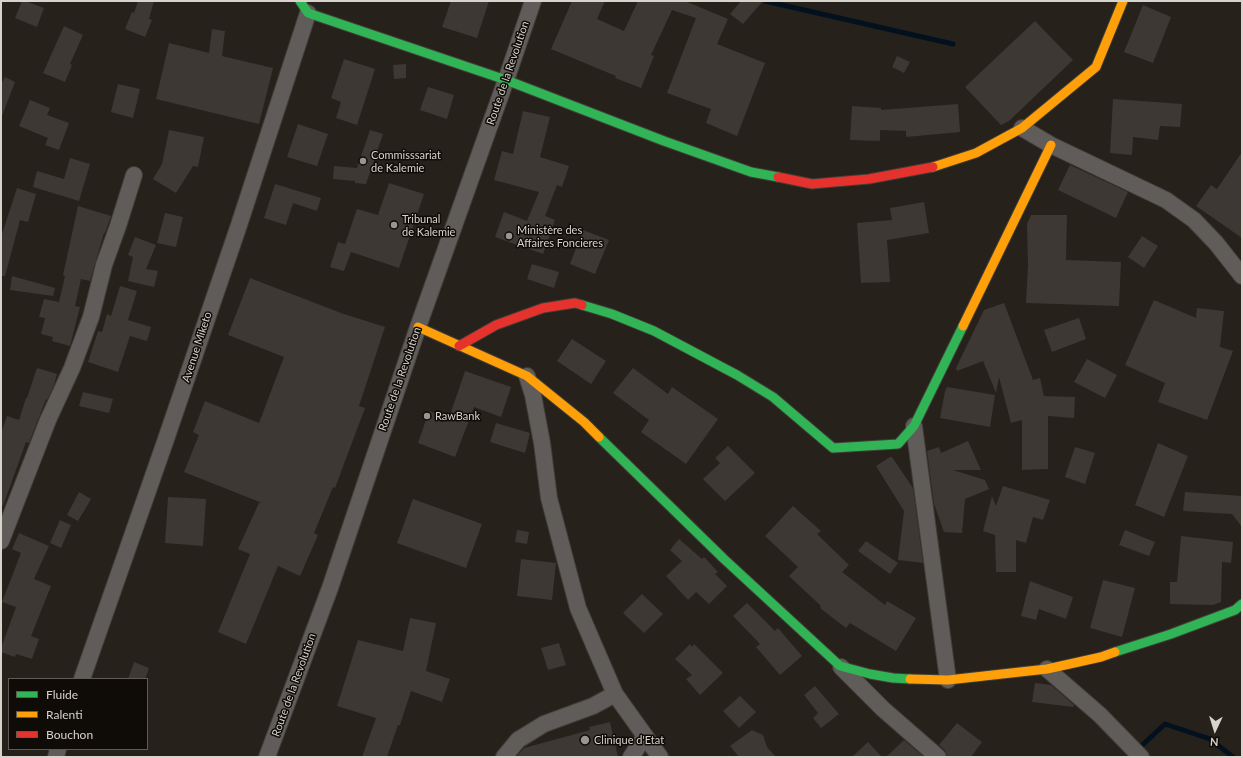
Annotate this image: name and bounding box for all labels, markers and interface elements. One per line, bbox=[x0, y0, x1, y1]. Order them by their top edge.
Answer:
street label: Route de la Revolution bbox=[484, 19, 532, 127]
place label: Commisssariat de Kalemie bbox=[371, 148, 441, 174]
marker: Commisssariat de Kalemie bbox=[358, 156, 368, 166]
place label: Tribunal de Kalemie bbox=[402, 212, 455, 238]
marker: Tribunal de Kalemie bbox=[389, 220, 399, 230]
place label: Ministère des Affaires Foncieres bbox=[517, 223, 603, 249]
marker: Ministère des Affaires Foncieres bbox=[504, 231, 514, 241]
street label: Avenue Miketo bbox=[179, 310, 215, 384]
street label: Route de la Revolution bbox=[376, 325, 424, 433]
place label: RawBank bbox=[435, 409, 480, 423]
marker: RawBank bbox=[422, 411, 432, 421]
street label: Route de la Revolution bbox=[269, 632, 319, 738]
legend bbox=[8, 678, 148, 750]
text: Fluide bbox=[46, 687, 78, 702]
text: Ralenti bbox=[46, 707, 83, 722]
north arrow bbox=[1195, 710, 1235, 750]
text: Bouchon bbox=[46, 727, 93, 742]
place label: Clinique d'Etat bbox=[594, 733, 664, 747]
marker: Clinique d'Etat bbox=[579, 734, 591, 746]
text: N bbox=[1209, 736, 1219, 749]

